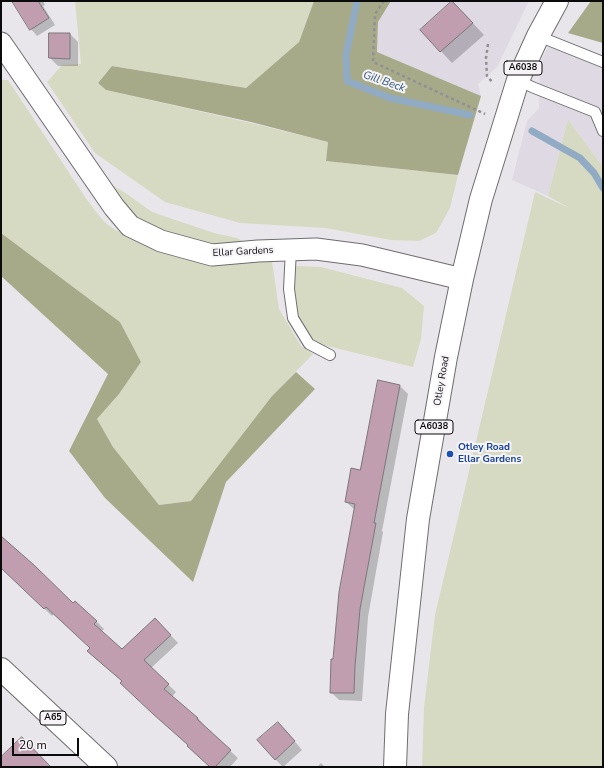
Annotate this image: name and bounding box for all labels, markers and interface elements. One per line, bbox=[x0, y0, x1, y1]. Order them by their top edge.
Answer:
road number: A6038 bbox=[504, 61, 542, 75]
water label: Gill Beck bbox=[361, 69, 407, 95]
street label: Ellar Gardens bbox=[212, 244, 274, 260]
street label: Otley Road bbox=[432, 355, 452, 407]
road number: A6038 bbox=[415, 420, 453, 434]
place label: Otley Road Ellar Gardens bbox=[458, 442, 521, 466]
marker: Otley Road Ellar Gardens bbox=[445, 449, 455, 459]
road number: A65 bbox=[40, 711, 66, 725]
scale bar bbox=[14, 730, 81, 756]
text: 20 m bbox=[19, 737, 47, 753]

